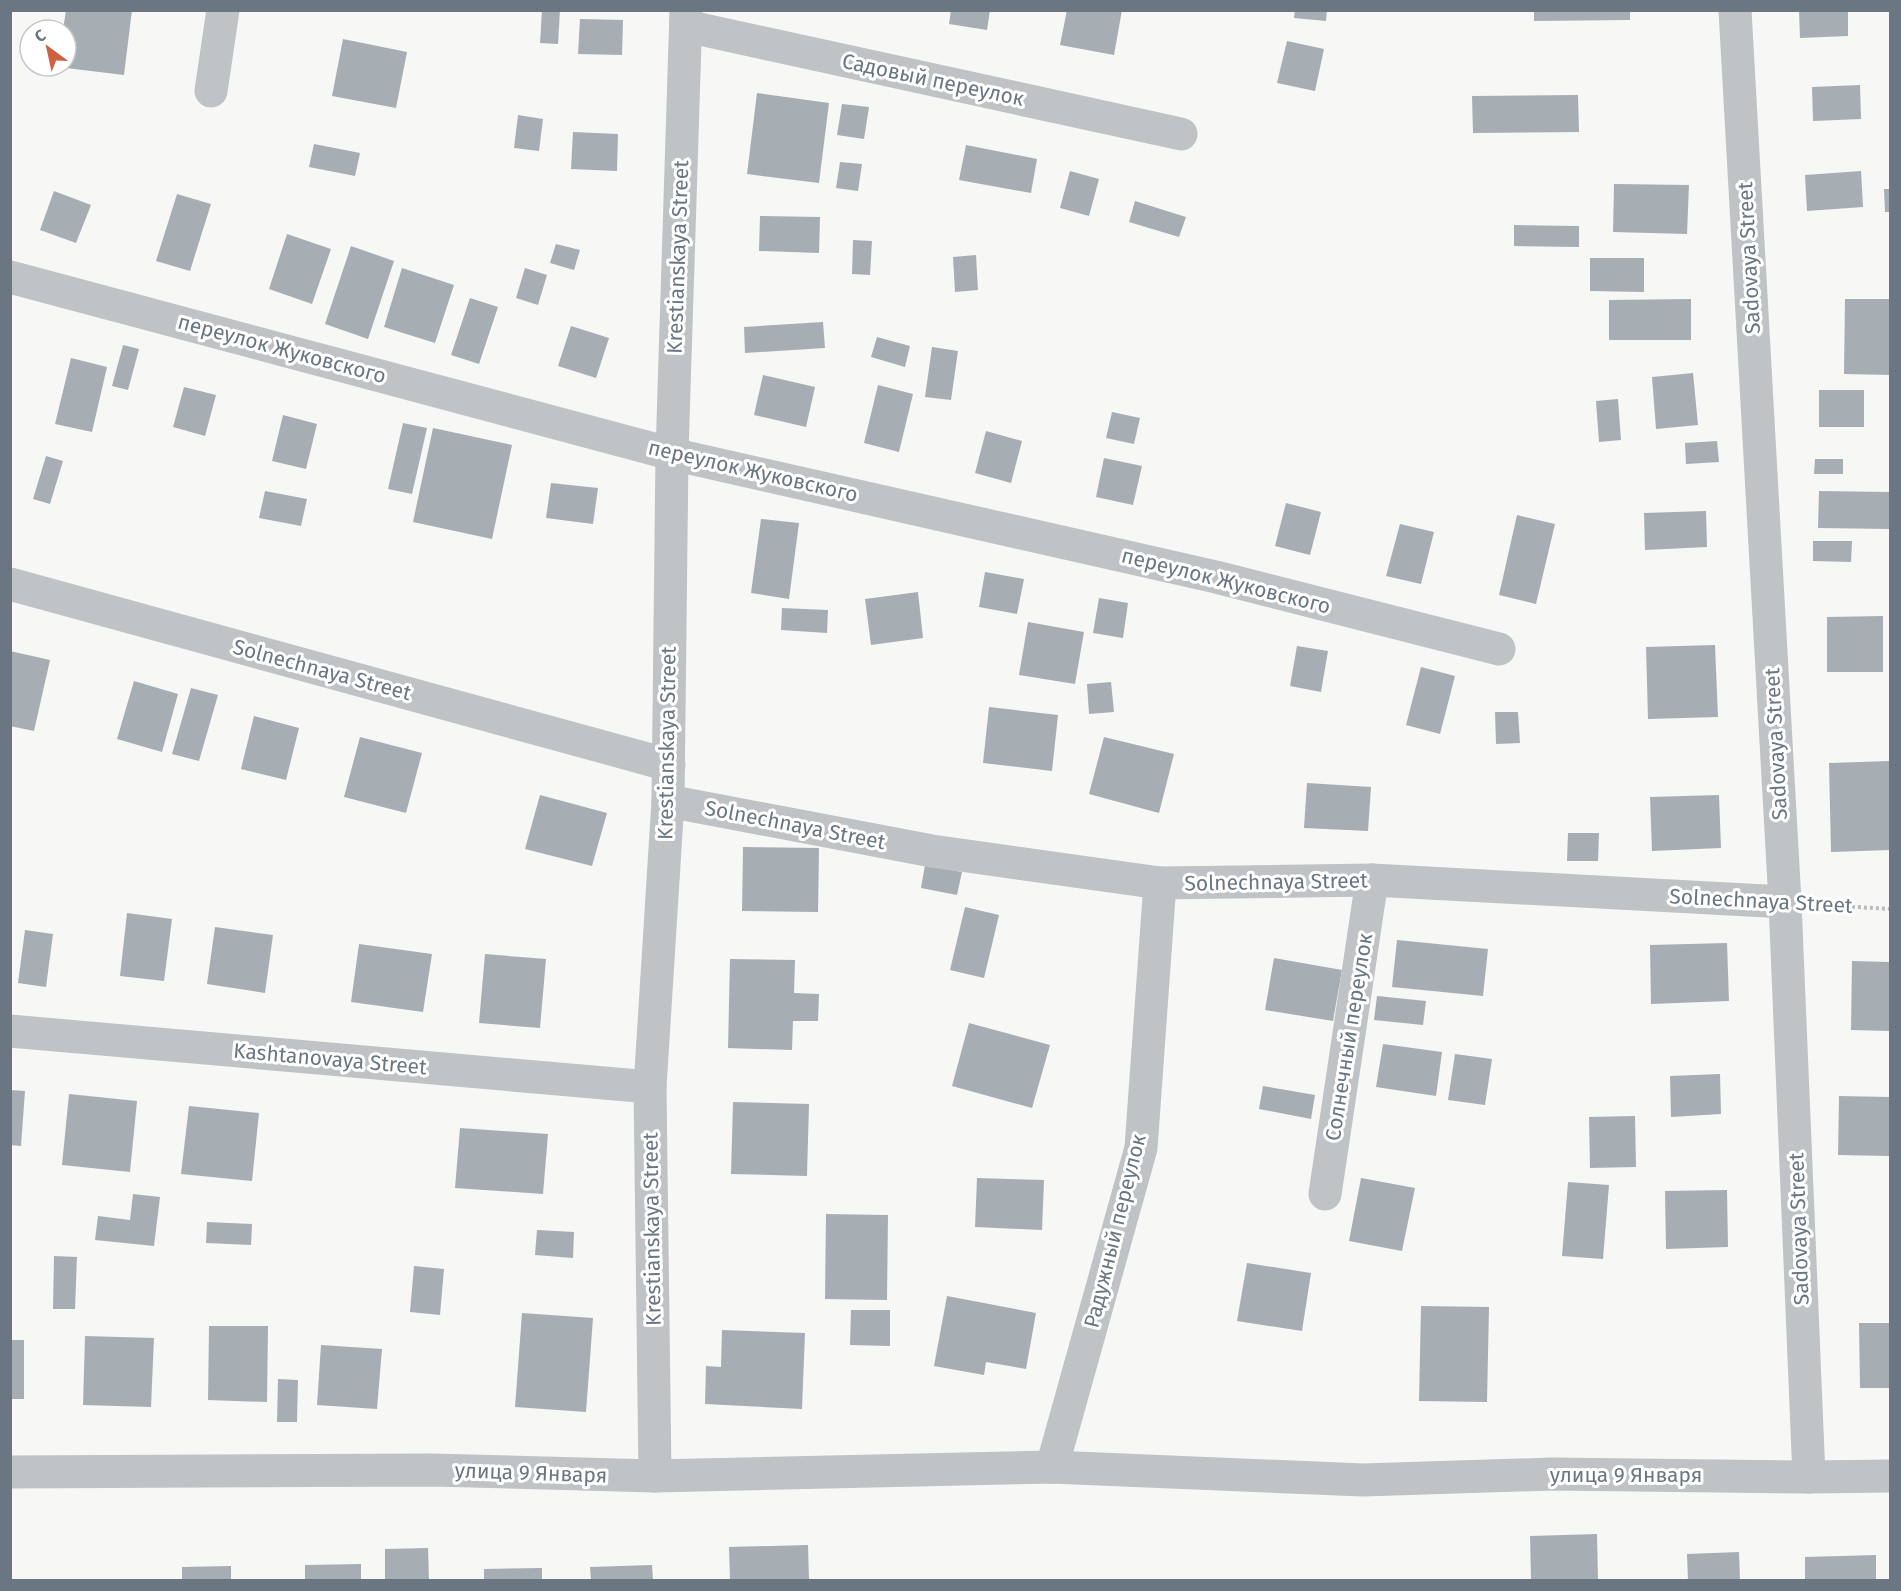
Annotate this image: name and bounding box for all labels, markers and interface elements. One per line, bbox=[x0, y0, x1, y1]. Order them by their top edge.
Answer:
north arrow bbox=[18, 18, 78, 78]
text: С bbox=[31, 25, 50, 46]
street label: Садовый переулок bbox=[840, 48, 1026, 112]
street label: Krestianskaya Street bbox=[662, 159, 694, 354]
street label: Sadovaya Street bbox=[1732, 181, 1766, 335]
street label: переулок Жуковского bbox=[175, 309, 389, 389]
street label: переулок Жуковского bbox=[646, 434, 860, 508]
street label: переулок Жуковского bbox=[1119, 542, 1333, 620]
street label: Solnechnaya Street bbox=[230, 634, 414, 706]
street label: Krestianskaya Street bbox=[652, 646, 682, 840]
street label: Sadovaya Street bbox=[1759, 667, 1793, 821]
street label: Solnechnaya Street bbox=[703, 795, 888, 855]
street label: Solnechnaya Street bbox=[1184, 867, 1368, 897]
street label: Solnechnaya Street bbox=[1669, 883, 1854, 919]
street label: Солнечный переулок bbox=[1320, 931, 1378, 1143]
street label: Kashtanovaya Street bbox=[232, 1038, 428, 1080]
street label: Радужный переулок bbox=[1078, 1131, 1152, 1331]
street label: Krestianskaya Street bbox=[637, 1132, 667, 1326]
street label: Sadovaya Street bbox=[1783, 1152, 1815, 1306]
street label: улица 9 Января bbox=[454, 1457, 608, 1489]
street label: улица 9 Января bbox=[1550, 1462, 1702, 1488]

